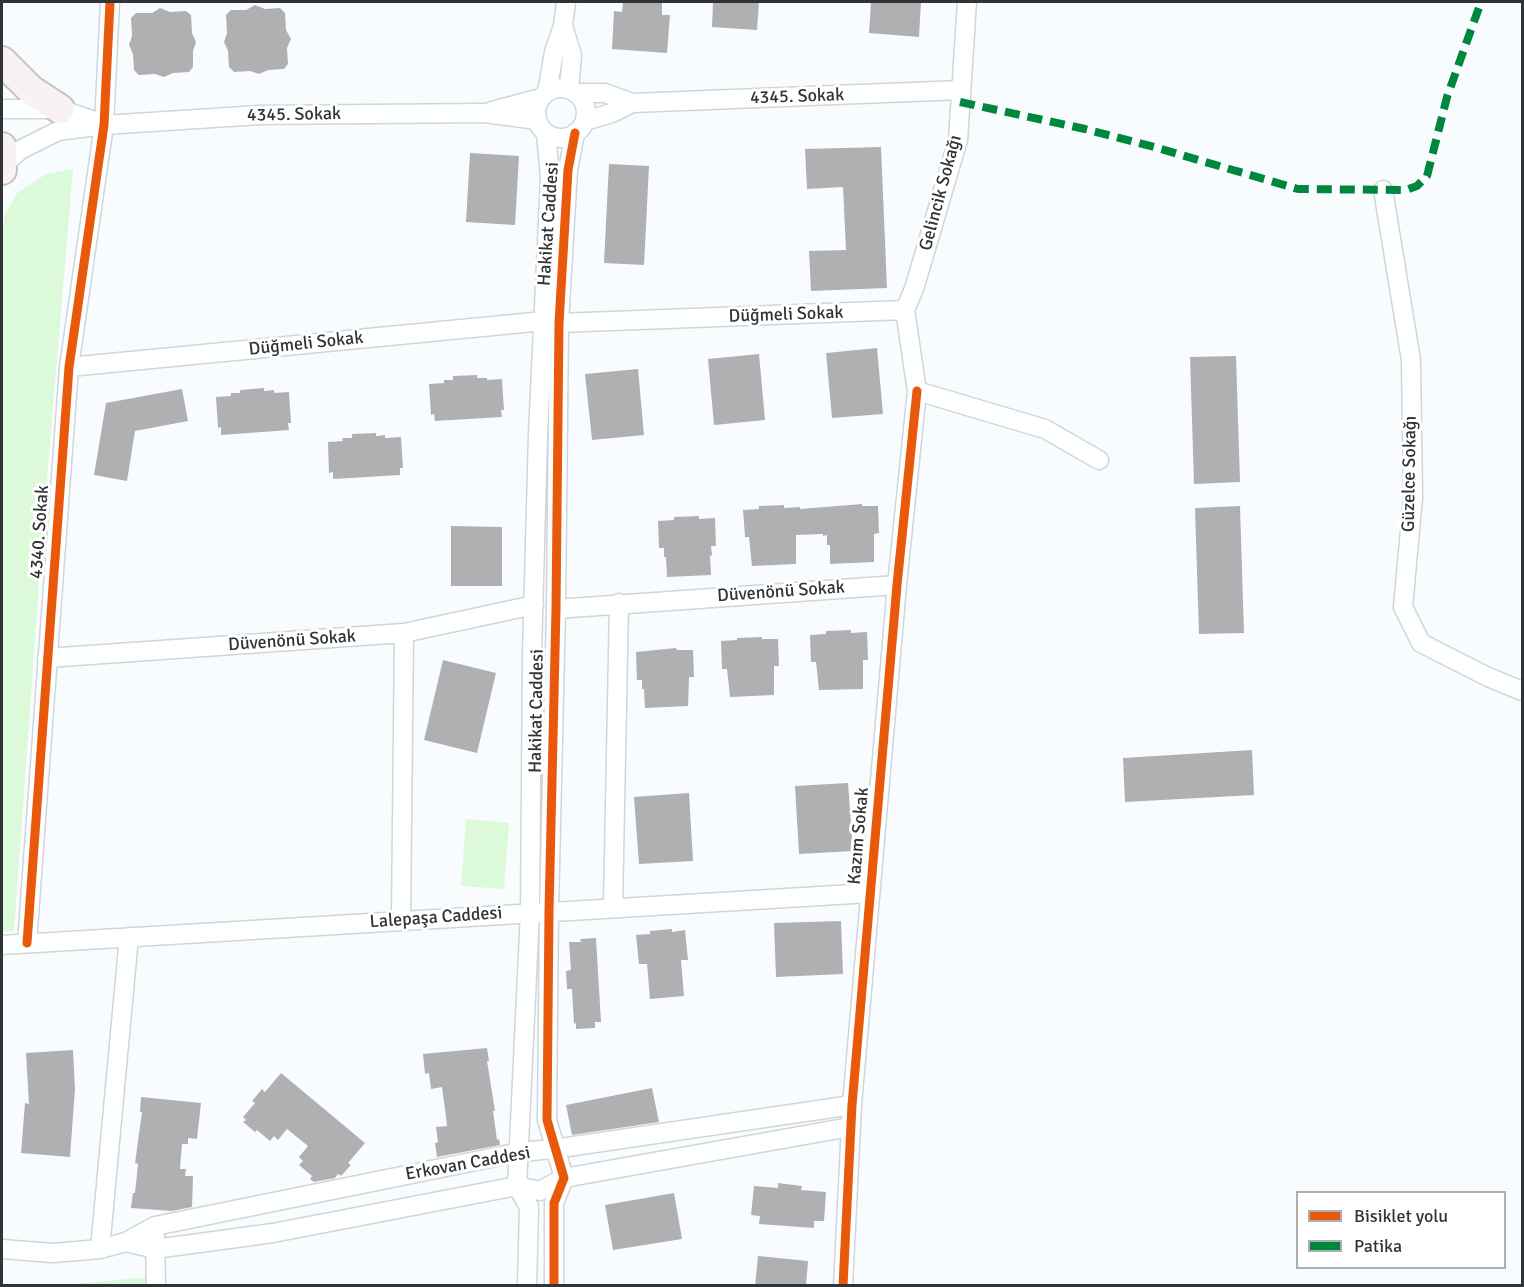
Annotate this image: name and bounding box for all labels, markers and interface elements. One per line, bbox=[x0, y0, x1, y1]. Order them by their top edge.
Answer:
street label: 4345. Sokak bbox=[750, 85, 844, 109]
street label: 4345. Sokak bbox=[247, 103, 341, 127]
street label: Gelincik Sokağı bbox=[915, 133, 967, 253]
street label: Hakikat Caddesi bbox=[534, 161, 564, 287]
street label: Düğmeli Sokak bbox=[728, 302, 844, 328]
street label: Düğmeli Sokak bbox=[248, 327, 364, 361]
street label: Güzelce Sokağı bbox=[1398, 416, 1422, 532]
street label: 4340. Sokak bbox=[26, 484, 54, 580]
street label: Düvenönü Sokak bbox=[716, 577, 846, 607]
street label: Düvenönü Sokak bbox=[227, 626, 357, 656]
street label: Hakikat Caddesi bbox=[525, 649, 549, 773]
street label: Kazım Sokak bbox=[844, 786, 874, 886]
street label: Lalepaşa Caddesi bbox=[369, 903, 503, 933]
street label: Erkovan Caddesi bbox=[404, 1142, 532, 1186]
legend bbox=[1296, 1191, 1506, 1269]
text: Bisiklet yolu bbox=[1354, 1205, 1448, 1227]
text: Patika bbox=[1354, 1235, 1402, 1257]

